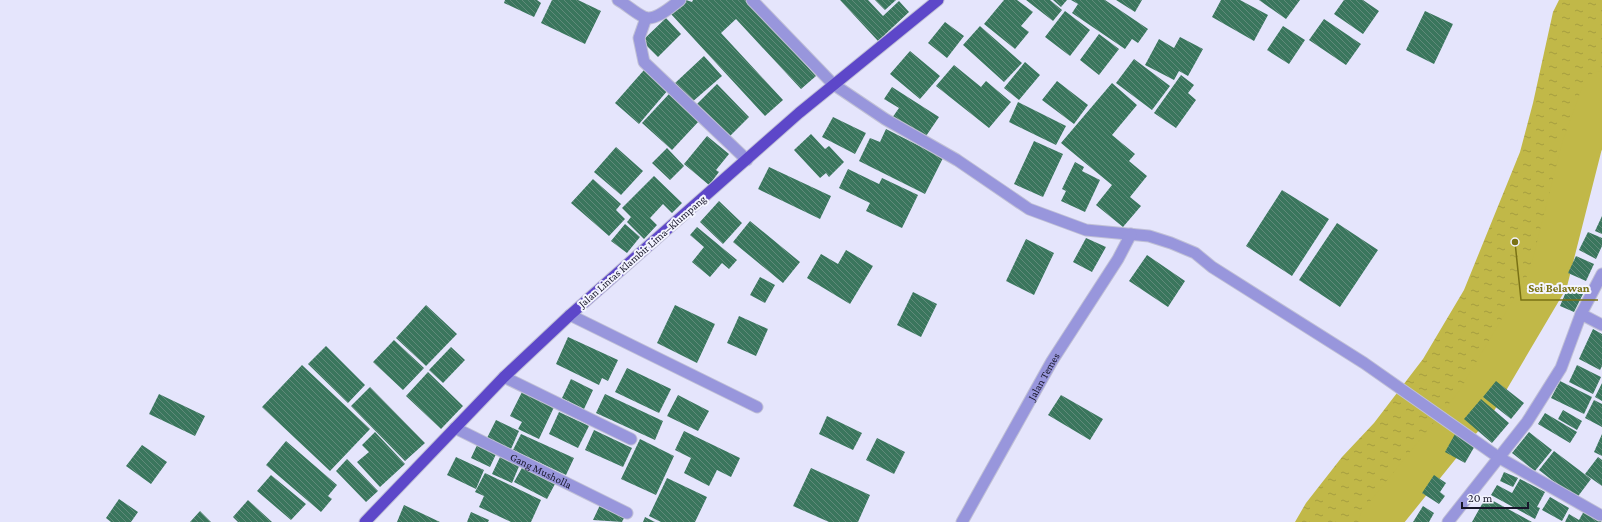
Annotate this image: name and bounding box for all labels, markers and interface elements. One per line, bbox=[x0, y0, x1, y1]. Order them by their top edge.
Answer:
street label: Jalan Lintas Klambir Lima–Klumpang bbox=[575, 192, 709, 311]
callout: Sei Belawan bbox=[1521, 276, 1598, 300]
text: Sei Belawan bbox=[1528, 281, 1590, 295]
street label: Jalan Temes bbox=[1025, 350, 1062, 404]
street label: Gang Musholla bbox=[508, 450, 574, 491]
scale bar bbox=[1462, 484, 1528, 510]
text: 20 m bbox=[1468, 491, 1493, 505]

